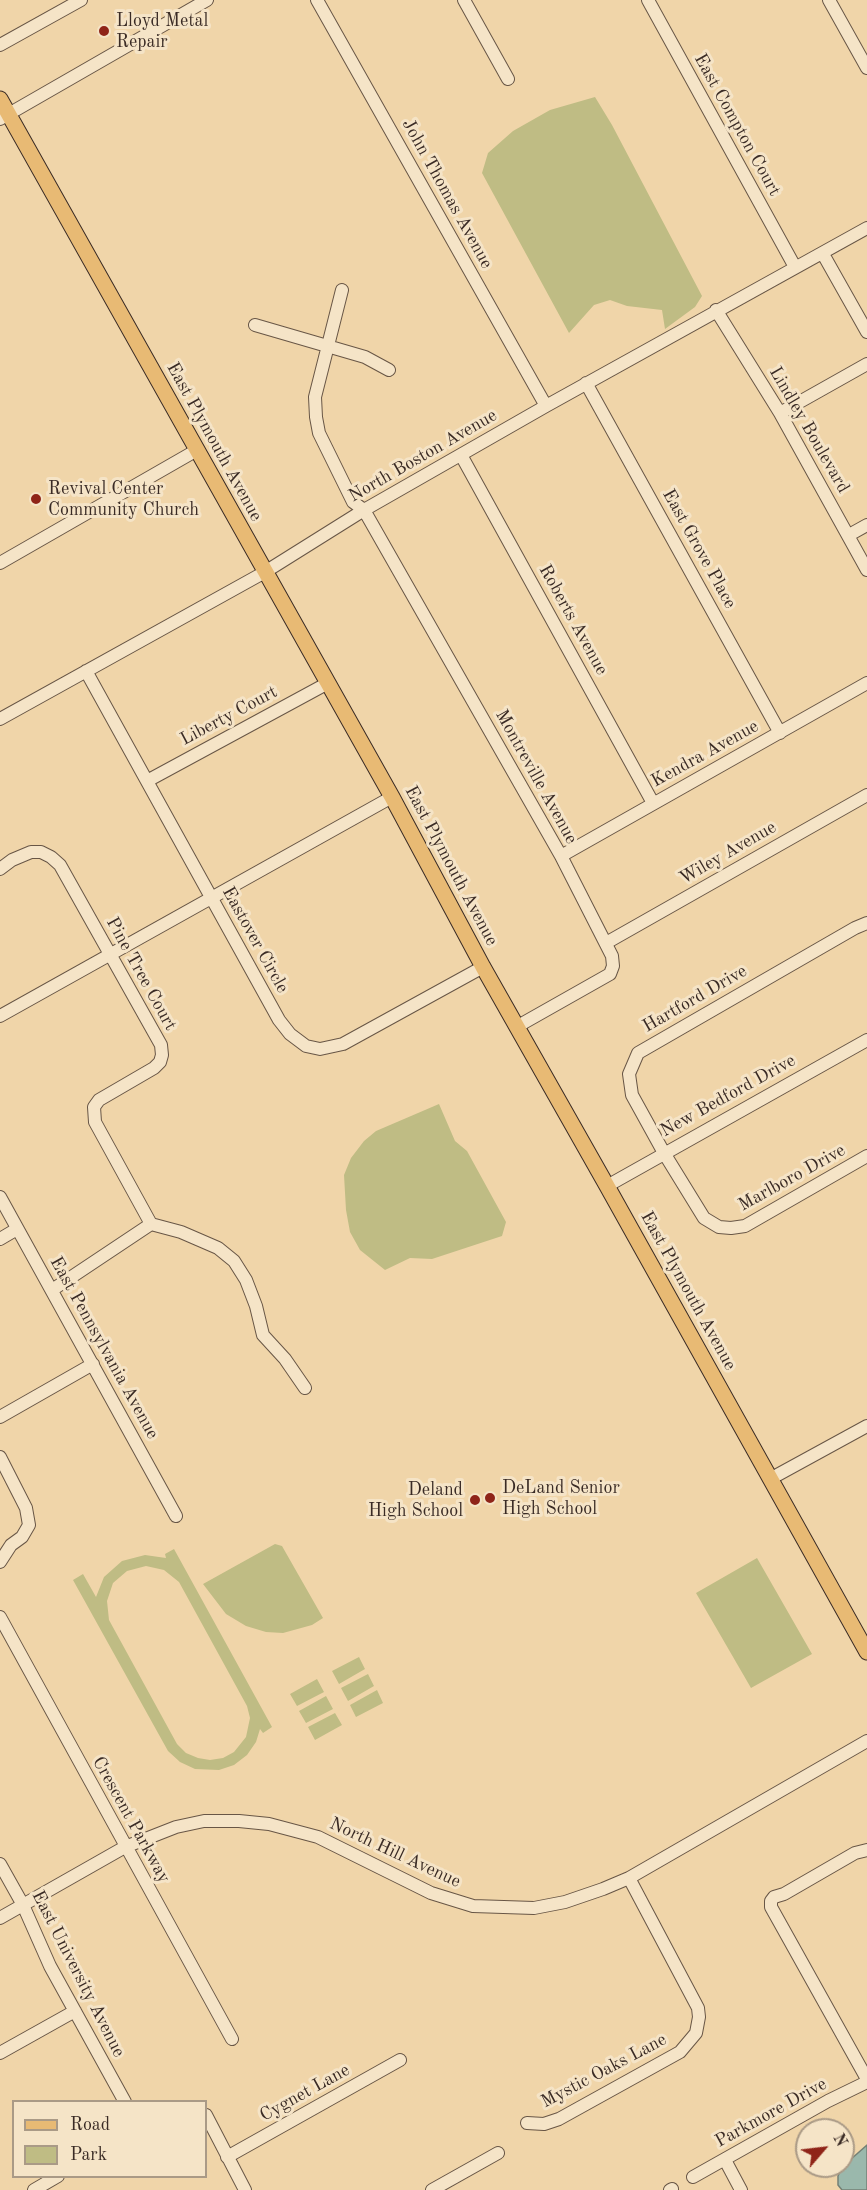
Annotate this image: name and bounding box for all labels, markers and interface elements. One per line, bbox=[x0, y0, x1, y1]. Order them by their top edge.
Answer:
place label: Lloyd Metal Repair bbox=[116, 10, 208, 52]
marker: Lloyd Metal Repair bbox=[97, 24, 111, 38]
street label: East Compton Court bbox=[689, 50, 785, 200]
street label: John Thomas Avenue bbox=[397, 115, 497, 273]
street label: East Plymouth Avenue bbox=[161, 359, 267, 525]
street label: Lindley Boulevard bbox=[764, 363, 854, 497]
street label: North Boston Avenue bbox=[345, 405, 501, 507]
place label: Revival Center Community Church bbox=[48, 478, 199, 520]
street label: East Grove Place bbox=[657, 486, 741, 612]
marker: Revival Center Community Church bbox=[29, 492, 43, 506]
street label: Roberts Avenue bbox=[534, 561, 612, 679]
street label: Liberty Court bbox=[177, 681, 281, 751]
street label: Montreville Avenue bbox=[490, 706, 582, 848]
street label: Kendra Avenue bbox=[648, 716, 762, 792]
street label: East Plymouth Avenue bbox=[400, 782, 502, 950]
street label: Wiley Avenue bbox=[676, 817, 780, 889]
street label: Eastover Circle bbox=[217, 883, 293, 997]
street label: Pine Tree Court bbox=[101, 914, 181, 1034]
street label: Hartford Drive bbox=[639, 960, 751, 1038]
street label: New Bedford Drive bbox=[657, 1050, 799, 1142]
street label: Marlboro Drive bbox=[735, 1140, 849, 1216]
street label: East Plymouth Avenue bbox=[635, 1208, 741, 1374]
street label: East Pennsylvania Avenue bbox=[45, 1253, 163, 1443]
place label: DeLand Senior High School bbox=[502, 1477, 620, 1520]
place label: Deland High School bbox=[368, 1479, 463, 1522]
marker: DeLand Senior High School bbox=[483, 1491, 497, 1505]
marker: Deland High School bbox=[468, 1493, 482, 1507]
street label: Crescent Parkway bbox=[87, 1753, 175, 1887]
street label: North Hill Avenue bbox=[326, 1813, 464, 1893]
street label: East University Avenue bbox=[27, 1887, 129, 2061]
street label: Mystic Oaks Lane bbox=[538, 2029, 670, 2113]
street label: Cygnet Lane bbox=[256, 2059, 354, 2127]
street label: Parkmore Drive bbox=[711, 2073, 831, 2153]
legend bbox=[12, 2100, 207, 2178]
text: Road bbox=[70, 2116, 110, 2134]
north arrow bbox=[795, 2118, 855, 2178]
text: N bbox=[829, 2131, 849, 2150]
text: Park bbox=[70, 2146, 107, 2164]

